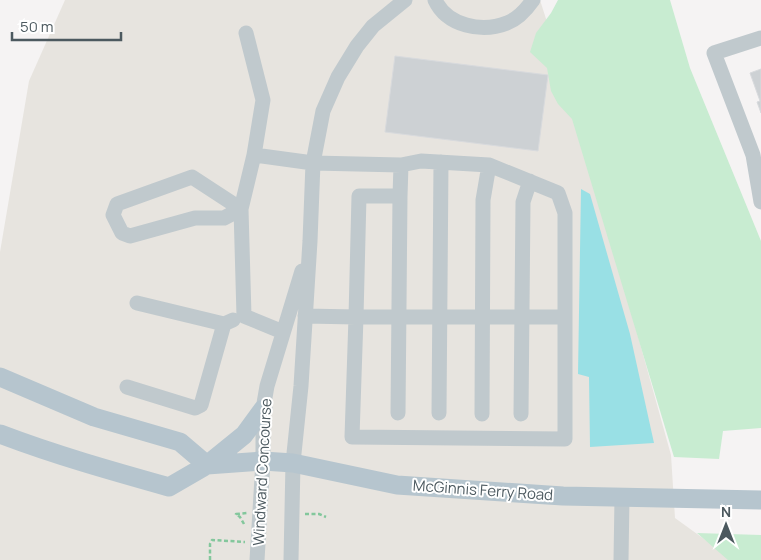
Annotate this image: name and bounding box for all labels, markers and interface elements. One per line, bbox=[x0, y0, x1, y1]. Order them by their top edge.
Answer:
scale bar bbox=[12, 10, 121, 42]
text: 50 m bbox=[20, 16, 54, 37]
street label: Windward Concourse bbox=[248, 398, 276, 546]
street label: McGinnis Ferry Road bbox=[412, 475, 554, 505]
north arrow bbox=[701, 500, 751, 550]
text: N bbox=[721, 502, 731, 521]

